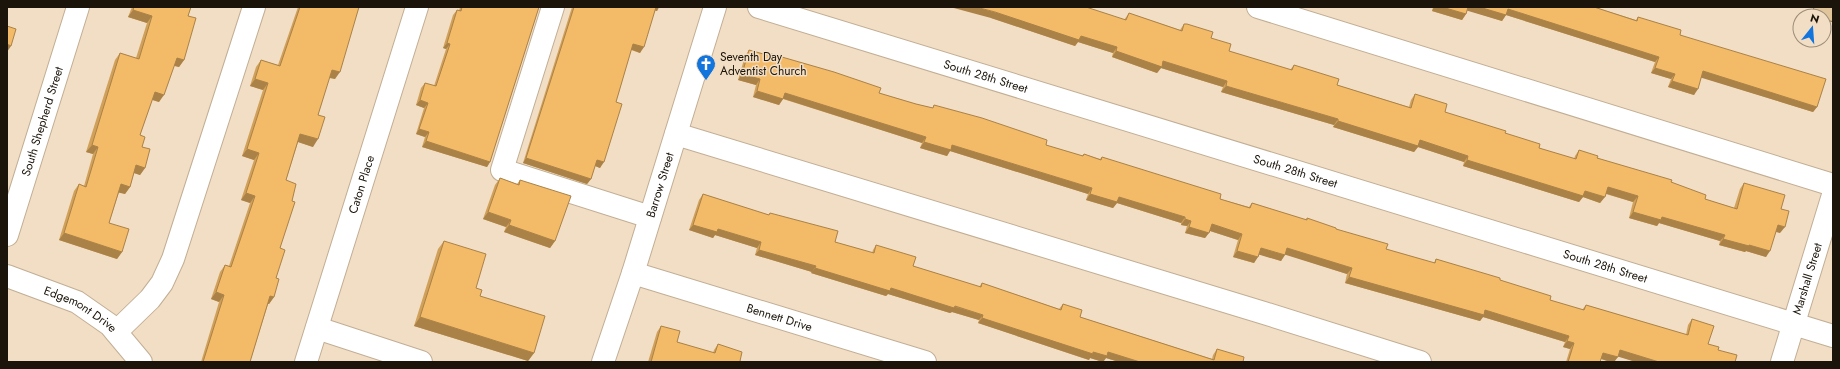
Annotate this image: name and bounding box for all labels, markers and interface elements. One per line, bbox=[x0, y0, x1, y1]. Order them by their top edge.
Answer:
north arrow bbox=[1792, 8, 1832, 48]
text: N bbox=[1808, 10, 1821, 27]
place label: Seventh Day Adventist Church bbox=[720, 48, 806, 80]
church icon: Seventh Day Adventist Church bbox=[695, 53, 717, 81]
street label: South 28th Street bbox=[941, 55, 1030, 98]
street label: South Shepherd Street bbox=[17, 64, 68, 178]
street label: Barrow Street bbox=[642, 150, 679, 220]
street label: South 28th Street bbox=[1251, 150, 1340, 193]
street label: Caton Place bbox=[344, 153, 379, 216]
street label: Marshall Street bbox=[1788, 240, 1827, 317]
street label: South 28th Street bbox=[1561, 245, 1650, 288]
street label: Edgemont Drive bbox=[41, 281, 121, 336]
street label: Bennett Drive bbox=[744, 299, 814, 336]

